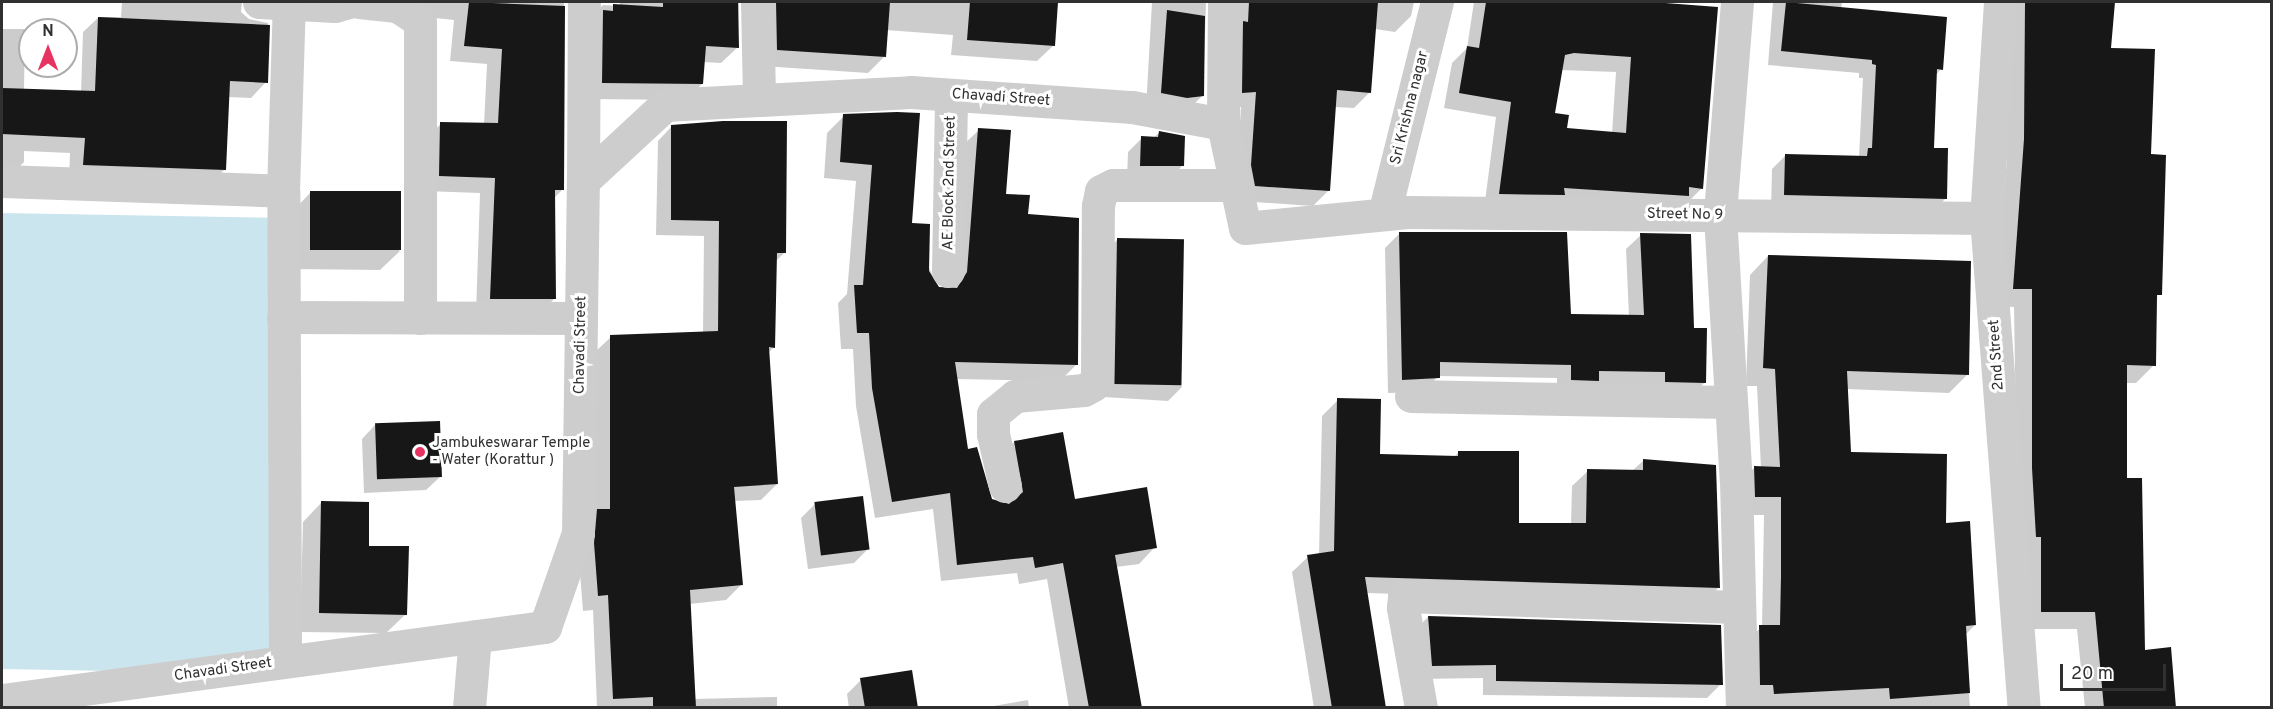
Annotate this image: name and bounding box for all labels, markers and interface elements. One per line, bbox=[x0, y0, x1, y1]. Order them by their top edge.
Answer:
north arrow bbox=[18, 18, 78, 78]
text: N bbox=[42, 22, 54, 42]
street label: Sri Krishna nagar bbox=[1387, 49, 1433, 167]
street label: Chavadi Street bbox=[951, 86, 1051, 110]
street label: AE Block 2nd Street bbox=[940, 115, 960, 251]
street label: Street No 9 bbox=[1647, 205, 1723, 225]
street label: Chavadi Street bbox=[571, 296, 591, 394]
street label: 2nd Street bbox=[1986, 319, 2008, 391]
place label: Jambukeswarar Temple - Water (Korattur ) bbox=[432, 434, 591, 469]
marker: Jambukeswarar Temple - Water (Korattur ) bbox=[413, 445, 427, 459]
scale bar bbox=[2063, 652, 2170, 690]
street label: Chavadi Street bbox=[173, 654, 273, 686]
text: 20 m bbox=[2071, 663, 2113, 686]

